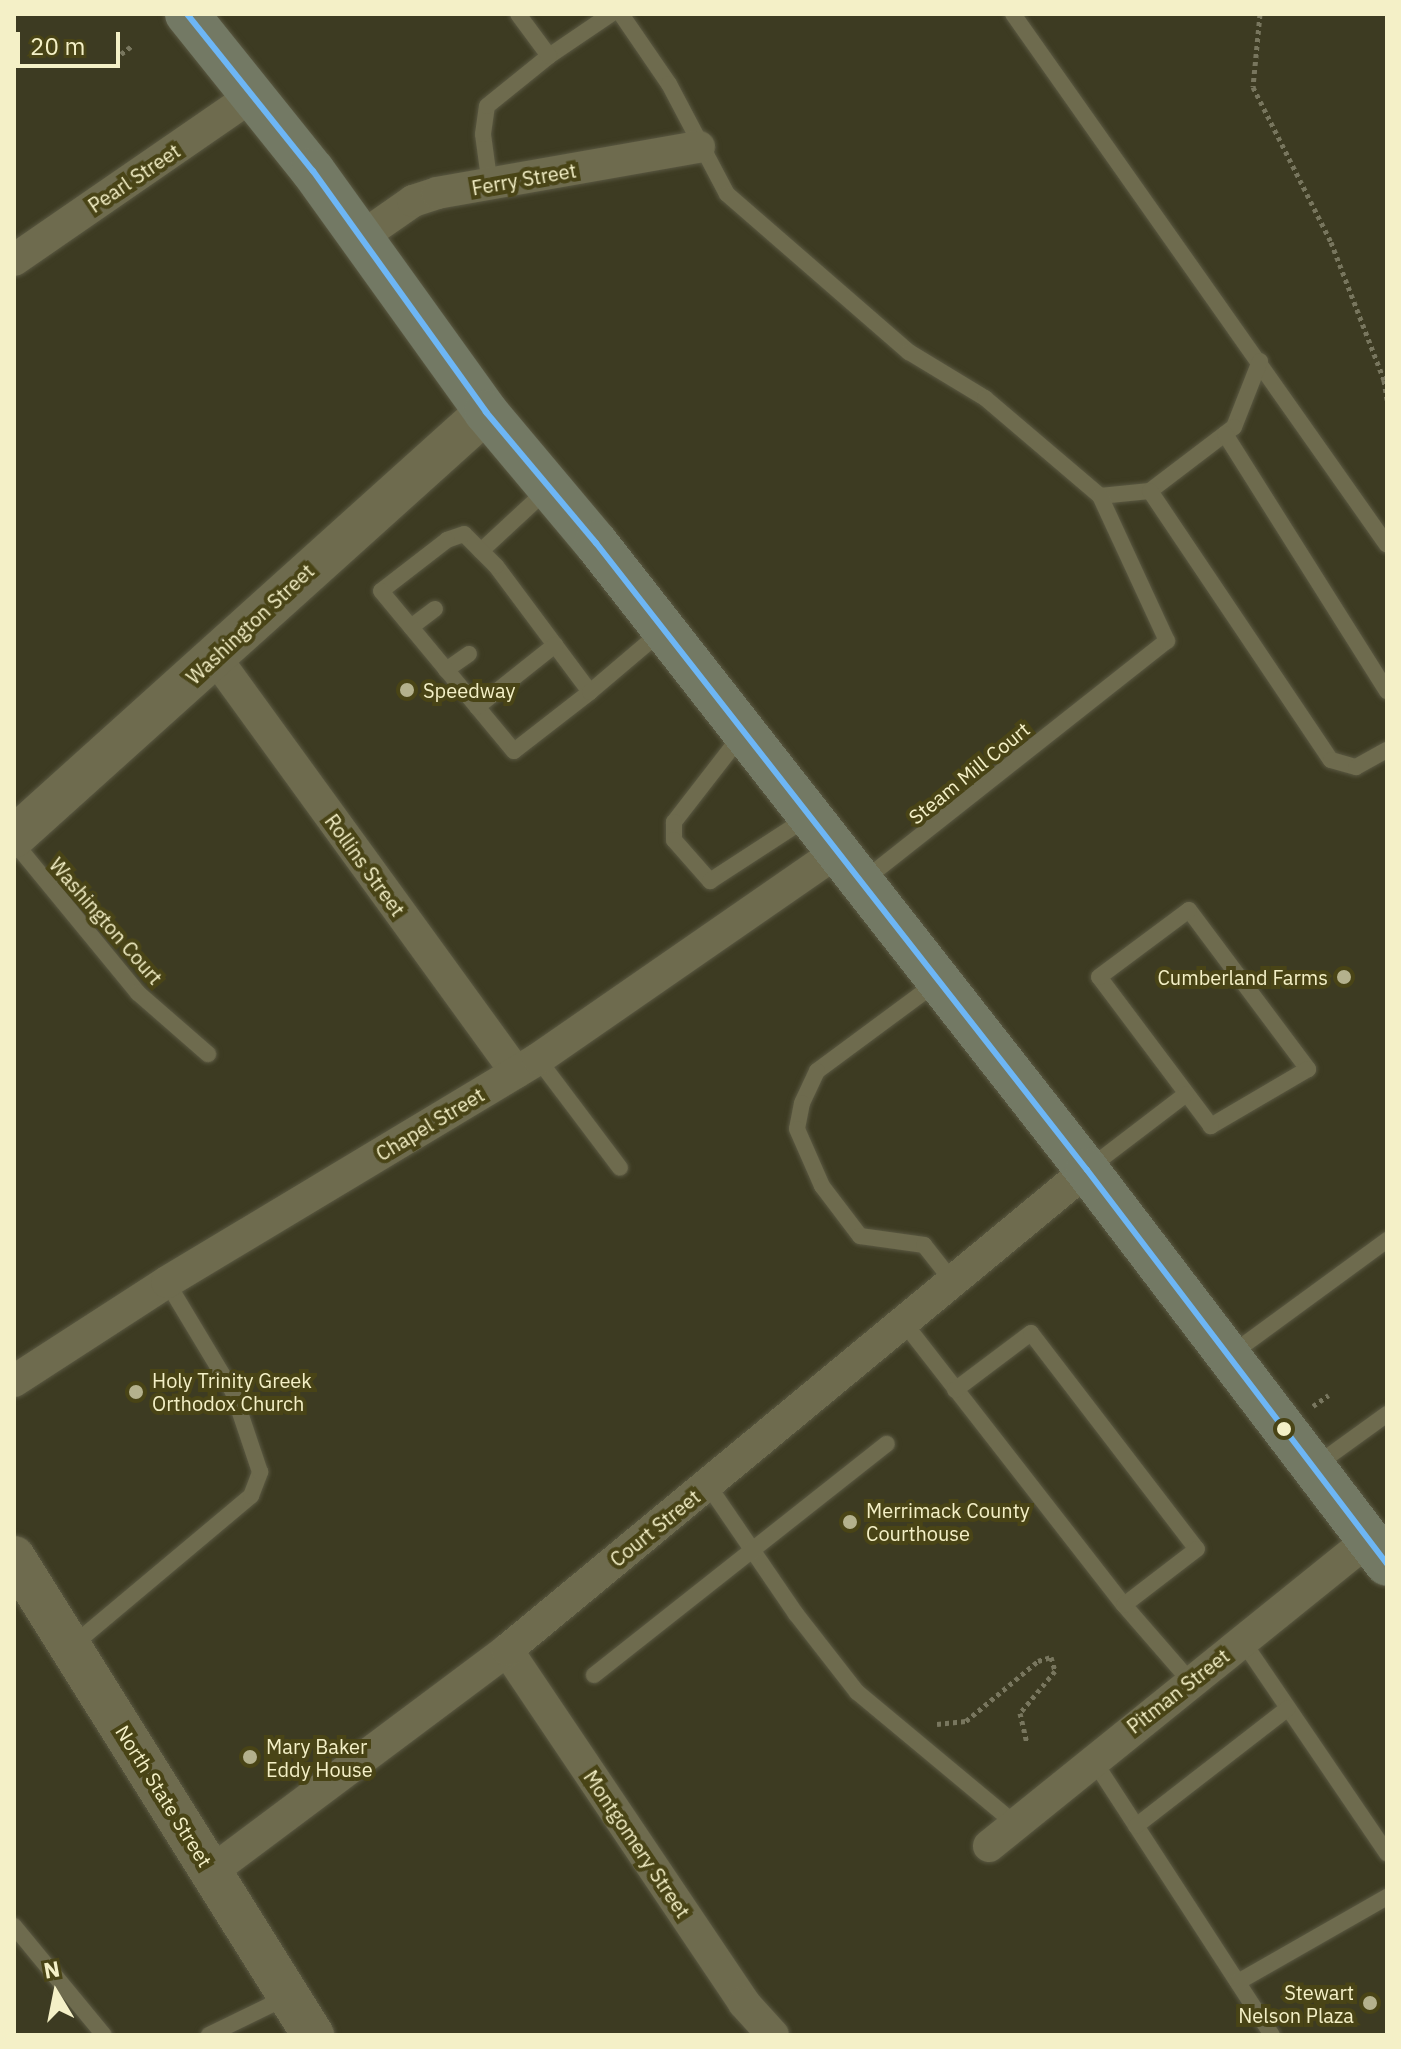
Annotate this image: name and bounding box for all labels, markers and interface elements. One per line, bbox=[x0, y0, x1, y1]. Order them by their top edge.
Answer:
scale bar bbox=[20, 16, 124, 66]
text: 20 m bbox=[30, 30, 85, 62]
street label: Pearl Street bbox=[83, 138, 185, 218]
street label: Ferry Street bbox=[470, 158, 578, 200]
street label: Washington Street bbox=[181, 559, 319, 689]
place label: Speedway bbox=[423, 678, 516, 702]
marker: Speedway bbox=[398, 681, 416, 699]
street label: Steam Mill Court bbox=[904, 717, 1034, 829]
street label: Rollins Street bbox=[320, 809, 410, 921]
street label: Washington Court bbox=[44, 853, 168, 989]
place label: Cumberland Farms bbox=[1157, 965, 1328, 989]
marker: Cumberland Farms bbox=[1335, 968, 1353, 986]
street label: Chapel Street bbox=[372, 1082, 488, 1166]
place label: Holy Trinity Greek Orthodox Church bbox=[152, 1368, 312, 1415]
marker: Holy Trinity Greek Orthodox Church bbox=[127, 1383, 145, 1401]
unlabelled marker bbox=[1276, 1421, 1292, 1437]
street label: Court Street bbox=[605, 1484, 705, 1572]
place label: Merrimack County Courthouse bbox=[866, 1498, 1030, 1545]
marker: Merrimack County Courthouse bbox=[841, 1513, 859, 1531]
street label: Pitman Street bbox=[1122, 1644, 1234, 1738]
street label: North State Street bbox=[111, 1721, 217, 1871]
place label: Mary Baker Eddy House bbox=[266, 1734, 373, 1781]
marker: Mary Baker Eddy House bbox=[241, 1748, 259, 1766]
street label: Montgomery Street bbox=[579, 1766, 695, 1922]
north arrow bbox=[16, 1953, 96, 2033]
text: N bbox=[41, 1953, 62, 1985]
place label: Stewart Nelson Plaza bbox=[1238, 1980, 1354, 2027]
marker: Stewart Nelson Plaza bbox=[1361, 1994, 1379, 2012]

